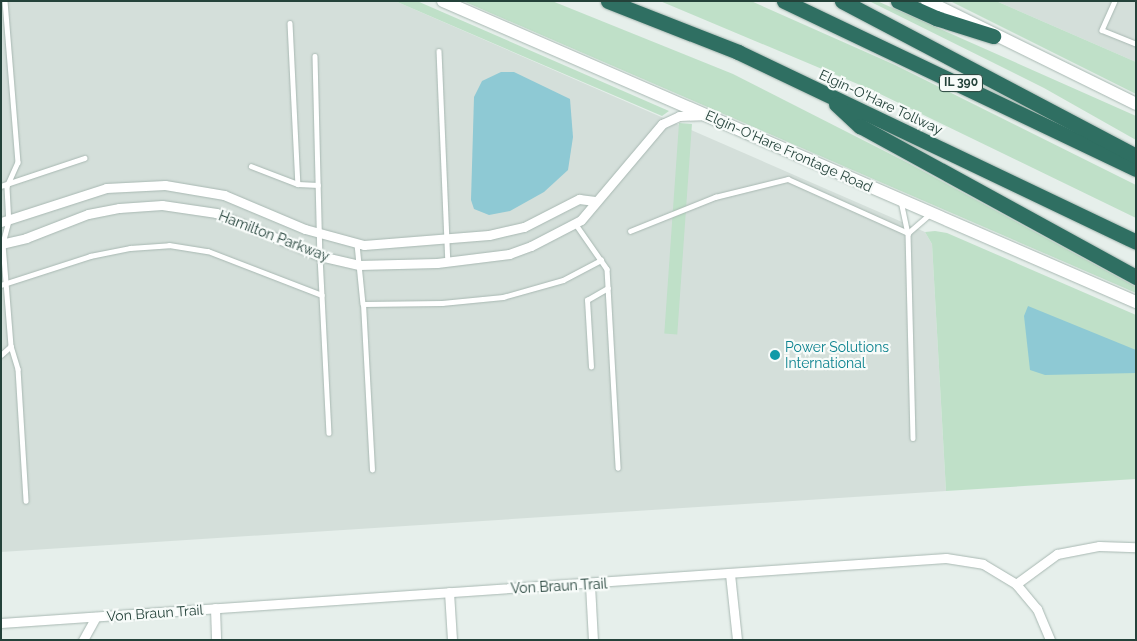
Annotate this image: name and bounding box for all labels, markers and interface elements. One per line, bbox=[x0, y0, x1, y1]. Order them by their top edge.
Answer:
street label: Elgin-O'Hare Tollway bbox=[816, 66, 946, 138]
road number: IL 390 bbox=[938, 74, 984, 92]
street label: Elgin-O'Hare Frontage Road bbox=[703, 107, 875, 195]
street label: Hamilton Parkway bbox=[216, 207, 332, 265]
place label: Power Solutions International bbox=[785, 339, 889, 372]
marker: Power Solutions International bbox=[769, 349, 781, 361]
street label: Von Braun Trail bbox=[510, 575, 608, 597]
street label: Von Braun Trail bbox=[106, 601, 204, 625]

